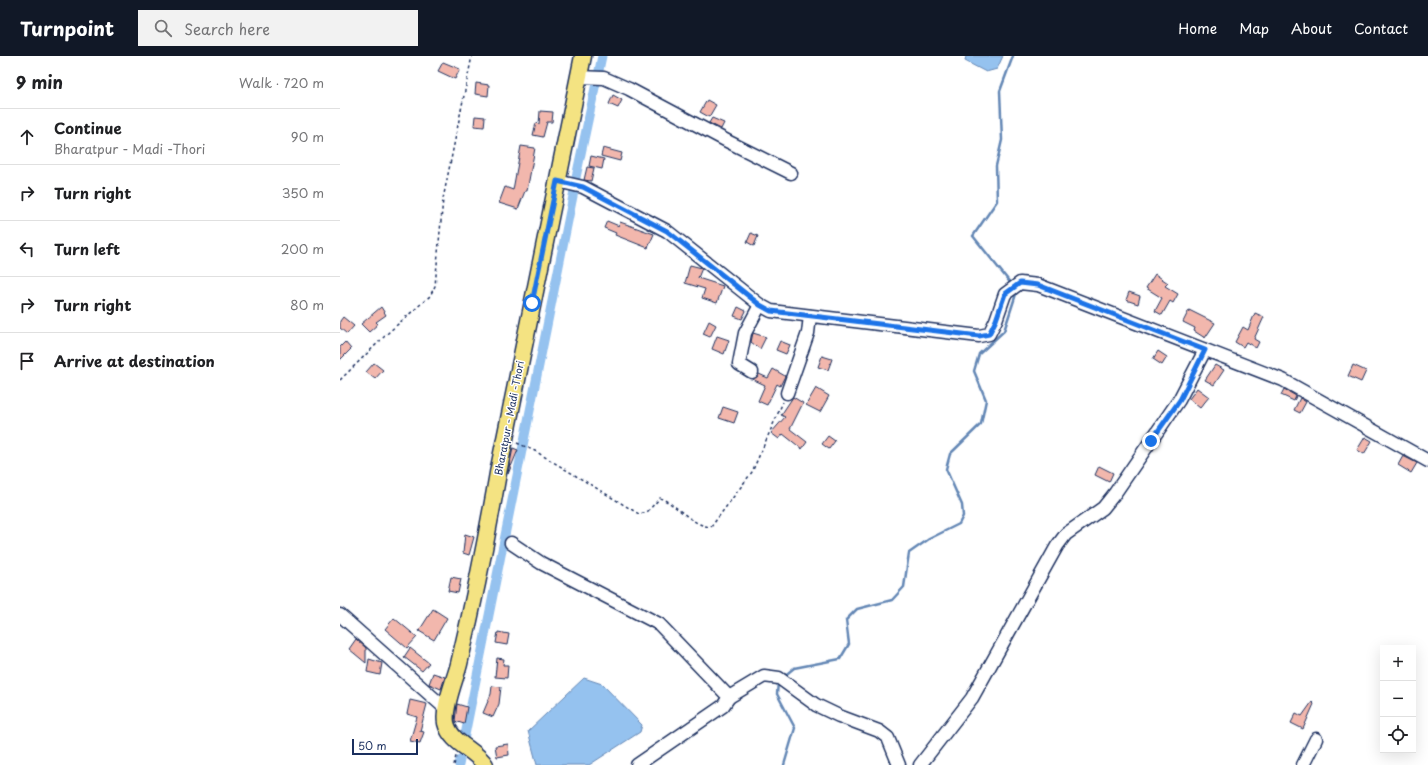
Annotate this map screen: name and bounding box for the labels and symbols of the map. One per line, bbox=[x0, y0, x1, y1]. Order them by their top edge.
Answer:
route start bbox=[523, 294, 541, 312]
street label: Bharatpur - Madi -Thori bbox=[490, 359, 527, 476]
route end bbox=[1142, 432, 1160, 450]
scale bar bbox=[352, 737, 418, 756]

